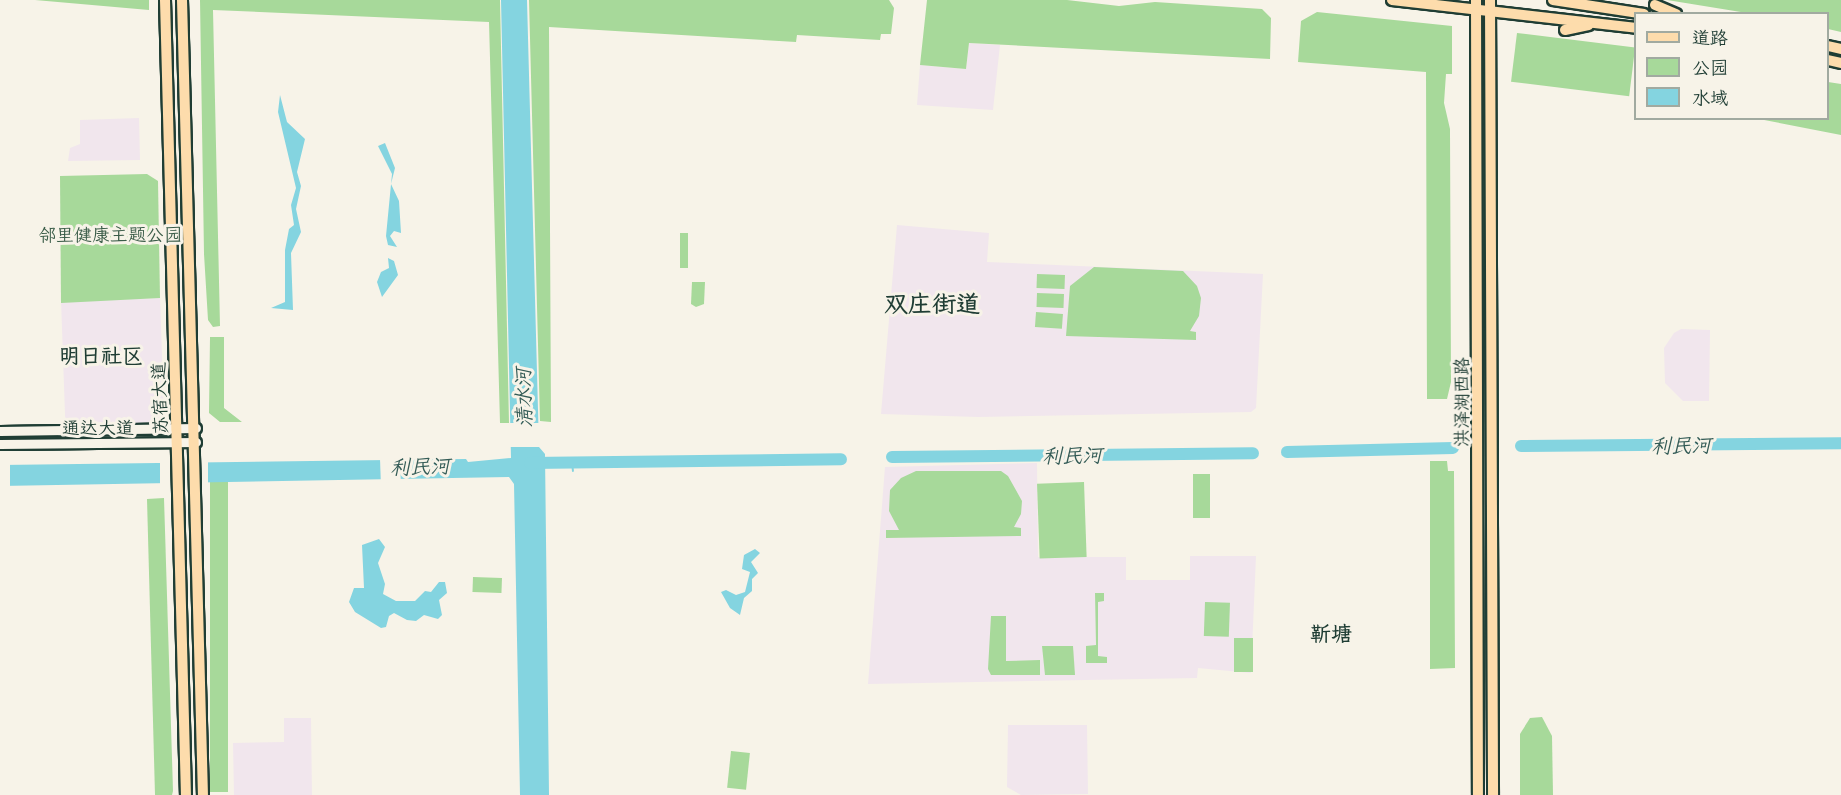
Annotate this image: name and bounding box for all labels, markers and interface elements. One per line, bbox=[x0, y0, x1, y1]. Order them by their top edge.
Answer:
legend bbox=[1634, 12, 1829, 120]
text: 道路 bbox=[1692, 25, 1728, 49]
text: 公园 bbox=[1692, 55, 1728, 79]
text: 水域 bbox=[1692, 85, 1728, 109]
park label: 邻里健康主题公园 bbox=[38, 223, 182, 245]
district label: 双庄街道 bbox=[884, 289, 980, 317]
district label: 明日社区 bbox=[59, 342, 143, 368]
street label: 洪泽湖西路 bbox=[1450, 357, 1472, 447]
street label: 苏宿大道 bbox=[147, 362, 171, 434]
water label: 清水河 bbox=[510, 368, 536, 428]
street label: 通达大道 bbox=[62, 416, 134, 438]
water label: 利民河 bbox=[1651, 432, 1711, 458]
water label: 利民河 bbox=[1042, 442, 1102, 468]
water label: 利民河 bbox=[390, 453, 450, 479]
district label: 靳塘 bbox=[1310, 620, 1352, 646]

